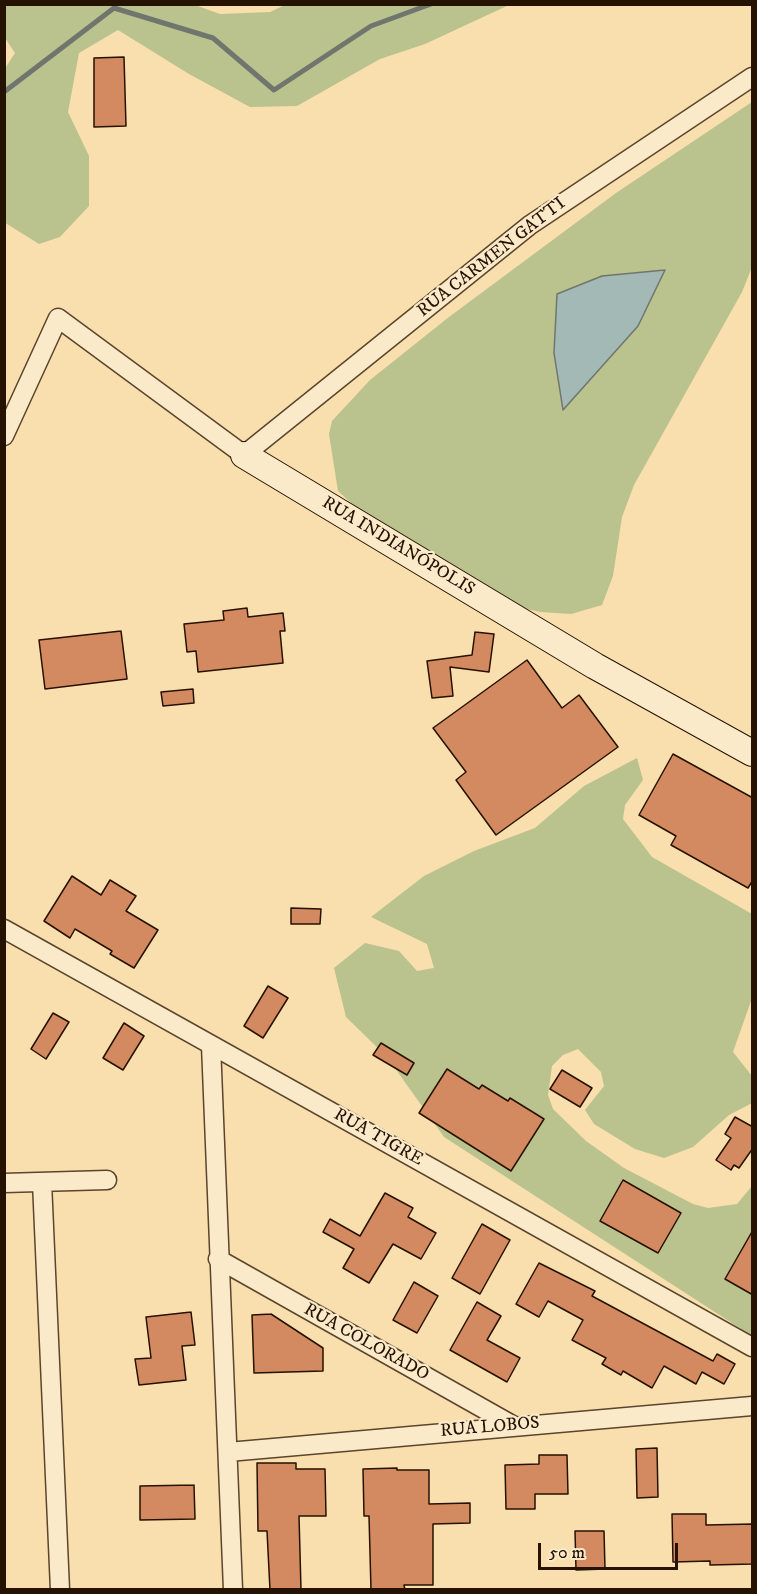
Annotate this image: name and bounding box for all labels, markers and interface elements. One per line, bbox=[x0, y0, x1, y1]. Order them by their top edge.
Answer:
street label: RUA CARMEN GATTI bbox=[414, 193, 570, 323]
street label: RUA INDIANÓPOLIS bbox=[318, 493, 478, 601]
street label: RUA TIGRE bbox=[330, 1105, 426, 1171]
street label: RUA COLORADO bbox=[299, 1300, 433, 1386]
street label: RUA LOBOS bbox=[439, 1413, 541, 1443]
scale bar bbox=[541, 1531, 680, 1569]
text: 50 m bbox=[549, 1542, 585, 1564]

